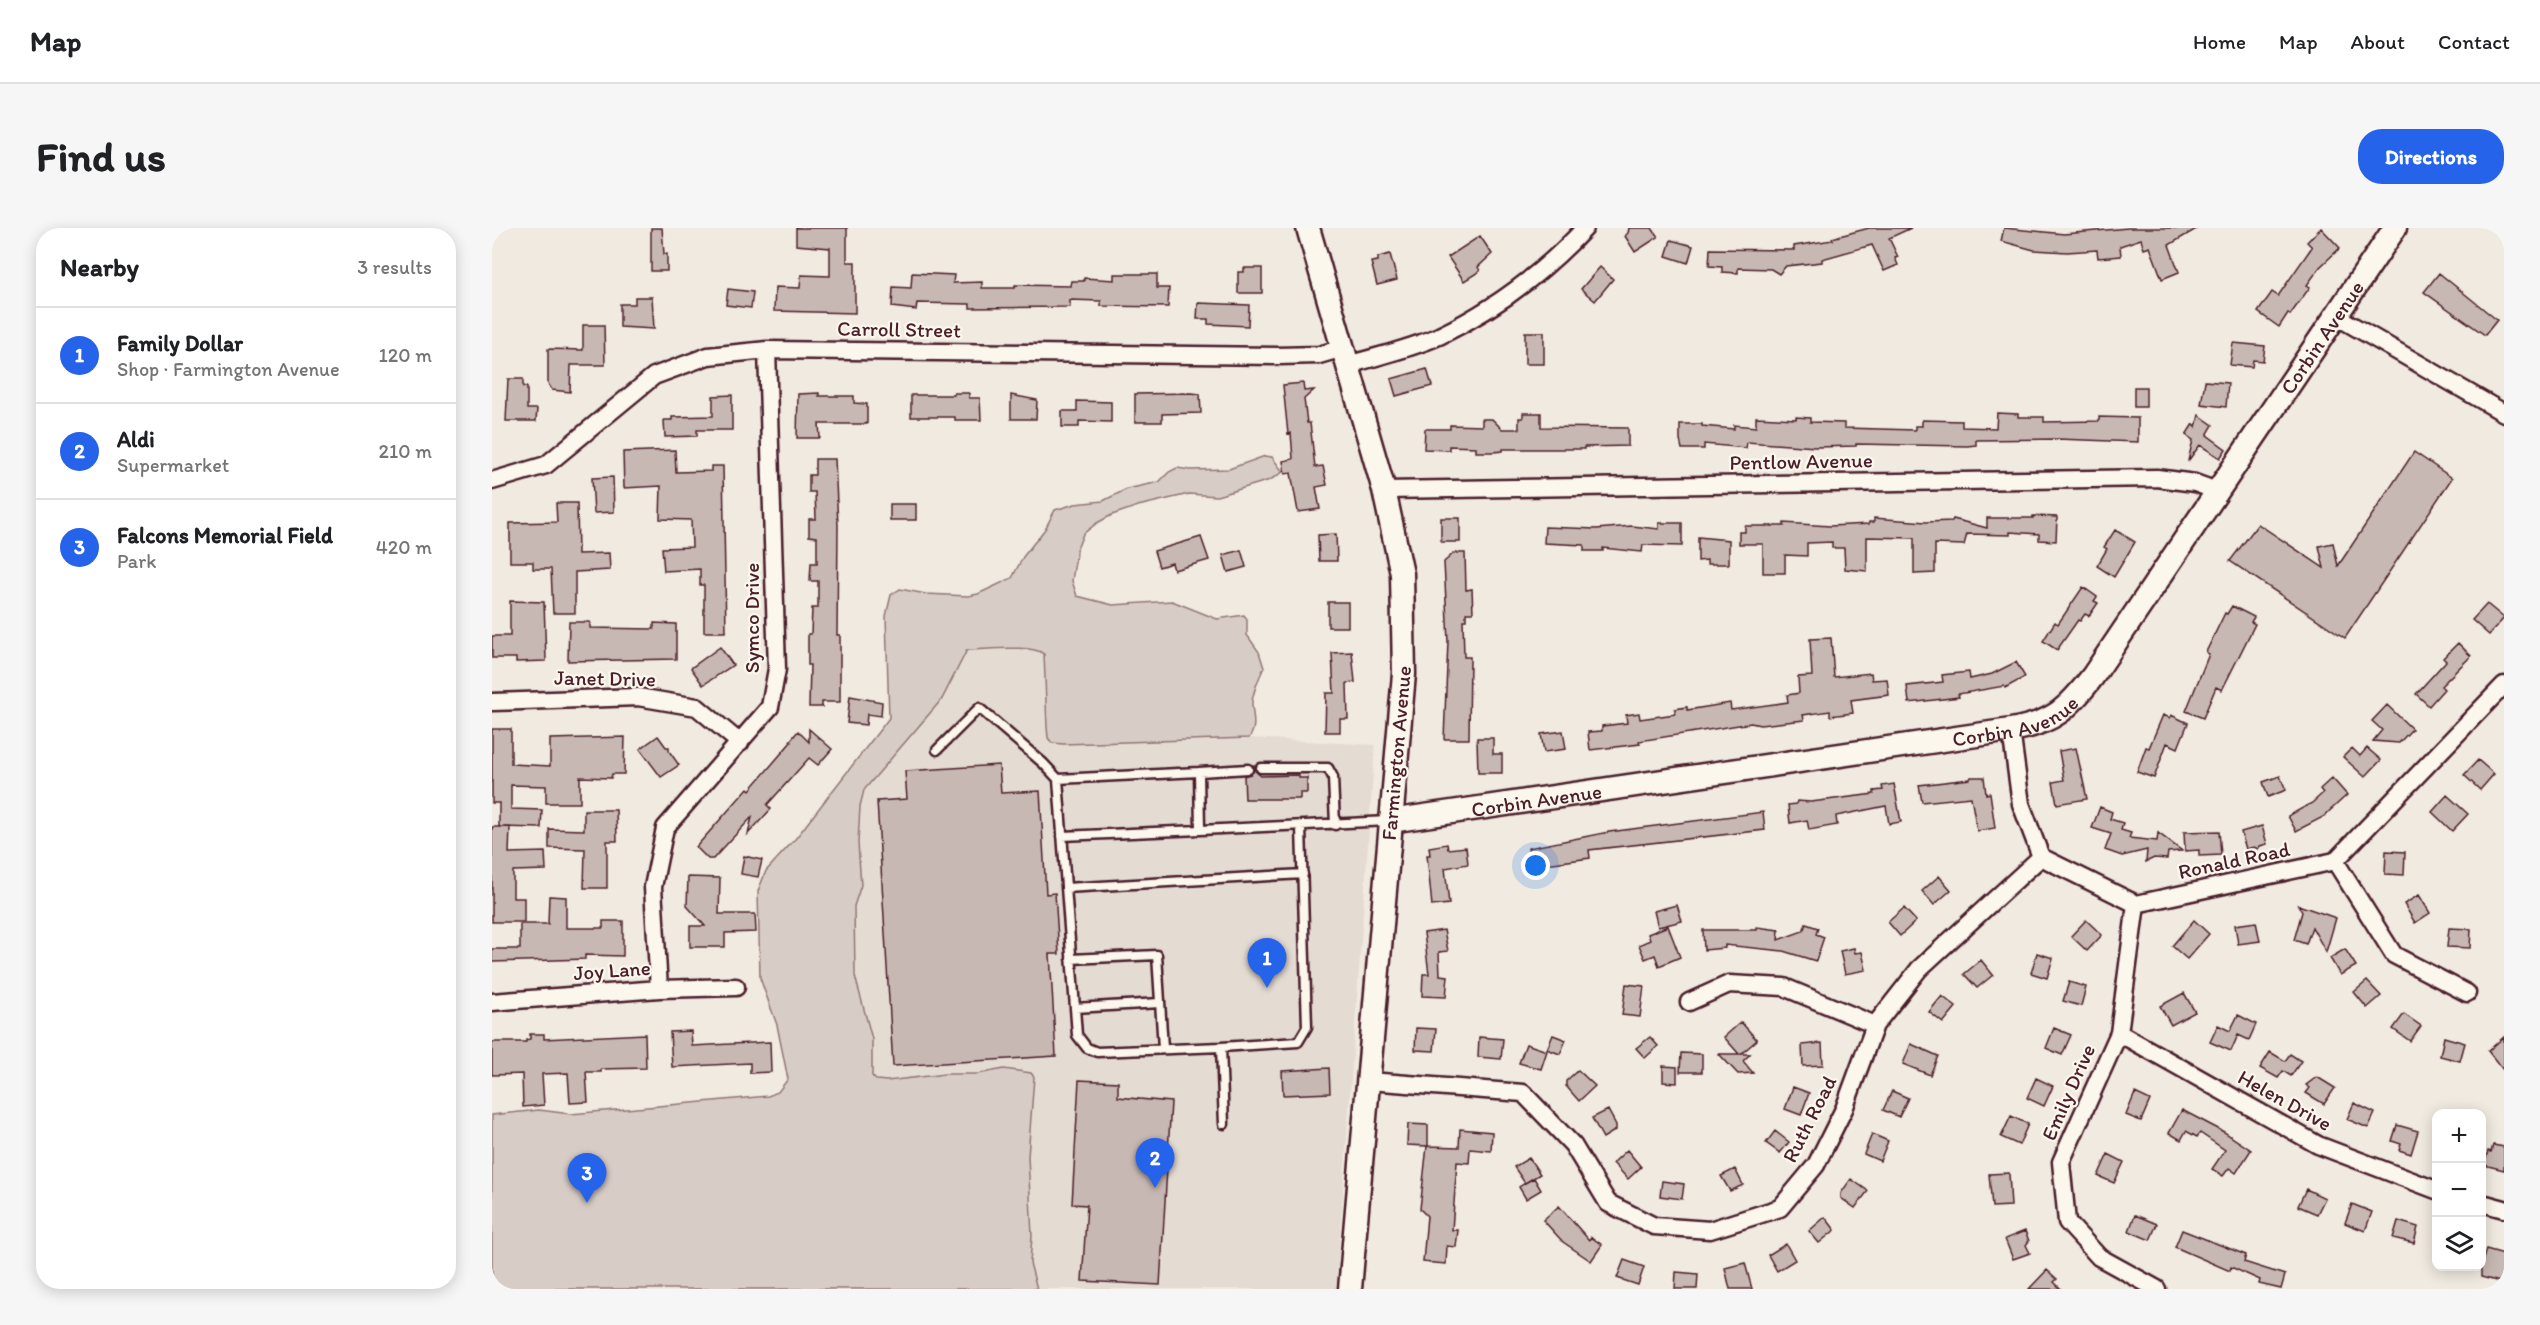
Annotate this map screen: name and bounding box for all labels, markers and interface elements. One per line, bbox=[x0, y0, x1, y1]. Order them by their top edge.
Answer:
text: Map bbox=[30, 24, 81, 58]
text: Home bbox=[2193, 29, 2246, 54]
text: Map bbox=[2279, 29, 2318, 54]
text: About bbox=[2351, 29, 2405, 54]
text: Contact bbox=[2438, 29, 2510, 54]
button: Directions bbox=[2358, 129, 2504, 184]
text: Find us bbox=[36, 131, 166, 182]
text: Nearby bbox=[60, 251, 139, 283]
text: 3 results bbox=[357, 255, 432, 279]
street label: Corbin Avenue bbox=[2274, 275, 2369, 398]
street label: Carroll Street bbox=[837, 315, 961, 343]
text: Family Dollar bbox=[117, 330, 243, 357]
text: 1 bbox=[75, 343, 84, 367]
text: 120 m bbox=[379, 343, 432, 367]
text: Shop · Farmington Avenue bbox=[117, 357, 340, 381]
text: Aldi bbox=[117, 426, 155, 453]
text: 2 bbox=[74, 439, 85, 463]
text: 210 m bbox=[379, 439, 432, 463]
street label: Pentlow Avenue bbox=[1729, 447, 1873, 475]
text: Supermarket bbox=[117, 453, 229, 477]
text: Falcons Memorial Field bbox=[117, 522, 333, 549]
text: 3 bbox=[74, 535, 85, 559]
text: 420 m bbox=[376, 535, 432, 559]
text: Park bbox=[117, 549, 156, 573]
street label: Symco Drive bbox=[739, 563, 764, 673]
street label: Janet Drive bbox=[554, 665, 656, 691]
street label: Farmington Avenue bbox=[1376, 665, 1416, 841]
street label: Corbin Avenue bbox=[1950, 690, 2083, 751]
street label: Corbin Avenue bbox=[1470, 778, 1603, 821]
street label: Ronald Road bbox=[2176, 836, 2292, 884]
your location bbox=[1521, 851, 1550, 880]
pin: 1 bbox=[1248, 938, 1286, 988]
street label: Joy Lane bbox=[573, 955, 651, 985]
street label: Emily Drive bbox=[2036, 1040, 2100, 1144]
street label: Helen Drive bbox=[2234, 1064, 2336, 1136]
street label: Ruth Road bbox=[1777, 1071, 1842, 1166]
map controls bbox=[2432, 1109, 2486, 1271]
button: + bbox=[2432, 1109, 2486, 1163]
pin: 2 bbox=[1136, 1138, 1174, 1188]
pin: 3 bbox=[568, 1154, 607, 1203]
button: − bbox=[2432, 1163, 2486, 1217]
button: layers bbox=[2432, 1217, 2486, 1271]

